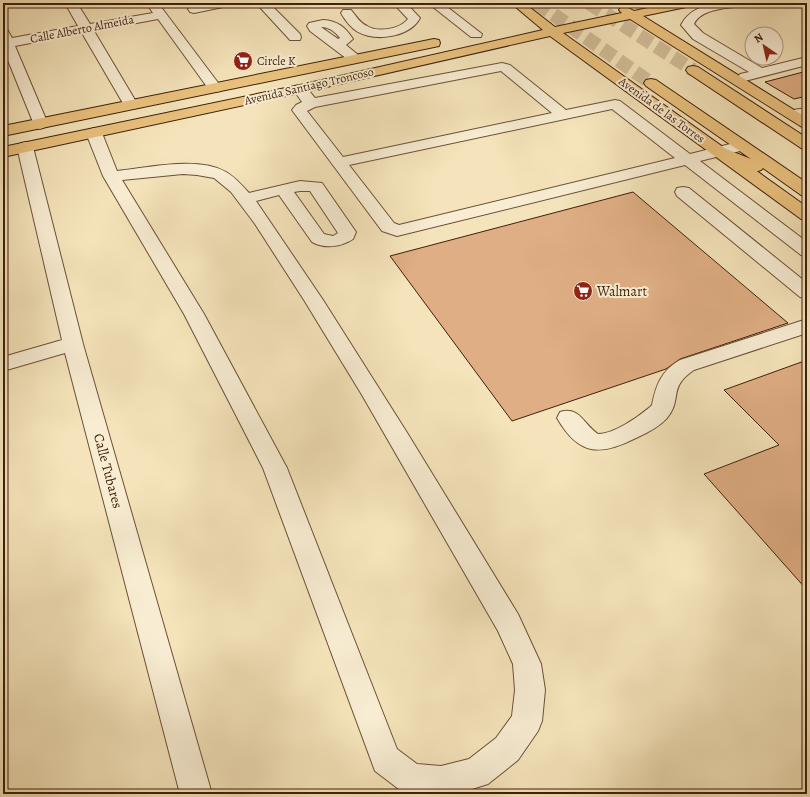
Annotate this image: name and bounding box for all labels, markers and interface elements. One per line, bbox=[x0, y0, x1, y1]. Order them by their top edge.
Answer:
street label: Calle Alberto Almeida bbox=[29, 11, 136, 47]
north arrow bbox=[744, 26, 784, 66]
text: N bbox=[751, 30, 766, 47]
supermarket icon: Circle K bbox=[232, 50, 254, 72]
place label: Circle K bbox=[257, 53, 296, 69]
street label: Avenida Santiago Troncoso bbox=[242, 63, 375, 109]
street label: Avenida de las Torres bbox=[615, 73, 708, 147]
supermarket icon: Walmart bbox=[572, 280, 594, 302]
place label: Walmart bbox=[596, 282, 647, 301]
street label: Calle Tubares bbox=[89, 431, 127, 511]

